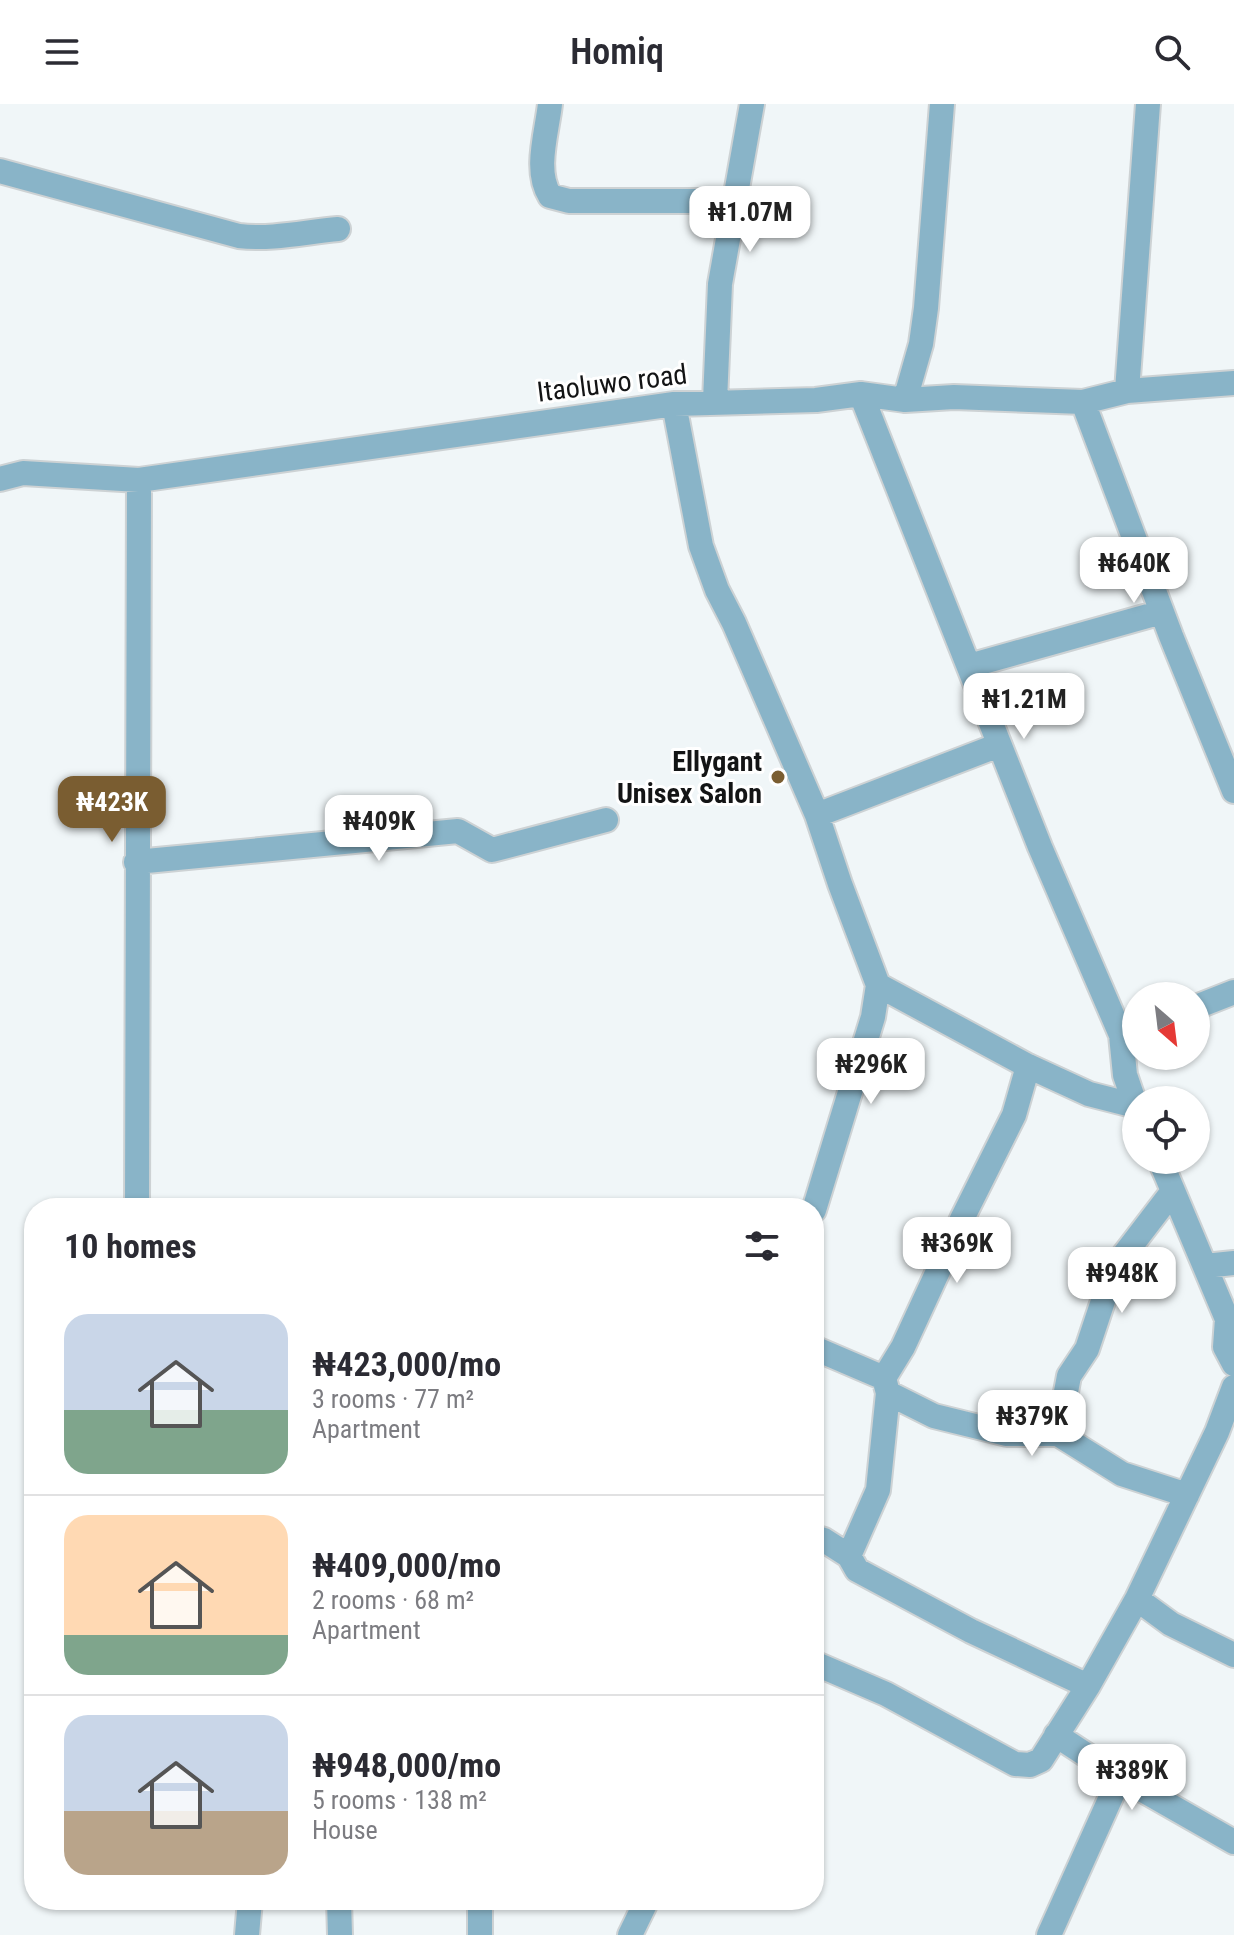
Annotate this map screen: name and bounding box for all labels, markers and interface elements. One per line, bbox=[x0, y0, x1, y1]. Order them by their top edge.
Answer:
icon: menu bbox=[40, 30, 84, 74]
icon: search bbox=[1150, 30, 1194, 74]
text: Homiq bbox=[570, 31, 664, 73]
pin: ₦1.07M bbox=[685, 186, 815, 254]
text: ₦1.07M bbox=[707, 197, 793, 227]
street label: Itaoluwo road bbox=[535, 357, 689, 409]
pin: ₦640K bbox=[1078, 537, 1190, 605]
text: ₦640K bbox=[1098, 548, 1170, 578]
pin: ₦1.21M bbox=[959, 673, 1089, 741]
text: ₦1.21M bbox=[981, 684, 1067, 714]
place label: Ellygant Unisex Salon bbox=[617, 745, 762, 810]
marker: Ellygant Unisex Salon bbox=[769, 768, 787, 786]
pin: ₦423K bbox=[56, 776, 168, 844]
text: ₦423K bbox=[76, 787, 148, 817]
pin: ₦409K bbox=[323, 795, 435, 863]
text: ₦409K bbox=[343, 806, 415, 836]
north arrow bbox=[1122, 982, 1210, 1070]
map controls bbox=[1122, 982, 1210, 1174]
pin: ₦296K bbox=[815, 1038, 927, 1106]
text: ₦296K bbox=[835, 1049, 907, 1079]
button: locate bbox=[1122, 1086, 1210, 1174]
pin: ₦369K bbox=[901, 1217, 1013, 1285]
icon: filters bbox=[740, 1224, 784, 1268]
text: 10 homes bbox=[64, 1226, 197, 1266]
text: ₦369K bbox=[921, 1228, 993, 1258]
pin: ₦948K bbox=[1066, 1247, 1178, 1315]
text: ₦948K bbox=[1086, 1258, 1158, 1288]
text: ₦423,000/mo bbox=[312, 1344, 501, 1384]
icon: home bbox=[128, 1346, 224, 1442]
text: 3 rooms · 77 m² bbox=[312, 1384, 474, 1414]
pin: ₦379K bbox=[976, 1390, 1088, 1458]
text: ₦379K bbox=[996, 1401, 1068, 1431]
text: Apartment bbox=[312, 1414, 421, 1444]
text: ₦409,000/mo bbox=[312, 1545, 501, 1585]
icon: home bbox=[128, 1547, 224, 1643]
text: 2 rooms · 68 m² bbox=[312, 1585, 474, 1615]
text: Apartment bbox=[312, 1615, 421, 1645]
pin: ₦389K bbox=[1076, 1744, 1188, 1812]
text: ₦948,000/mo bbox=[312, 1745, 501, 1785]
icon: home bbox=[128, 1747, 224, 1843]
text: ₦389K bbox=[1096, 1755, 1168, 1785]
text: 5 rooms · 138 m² bbox=[312, 1785, 487, 1815]
text: House bbox=[312, 1815, 378, 1845]

